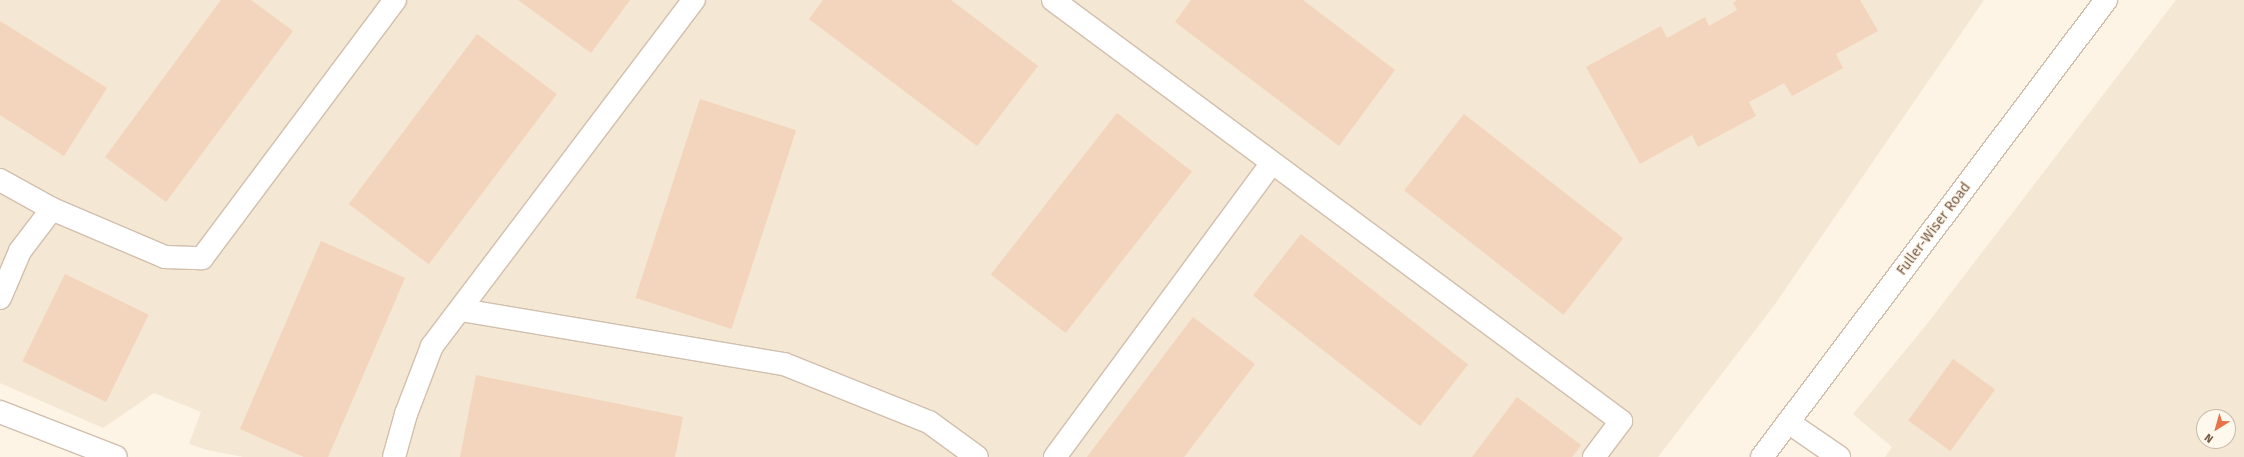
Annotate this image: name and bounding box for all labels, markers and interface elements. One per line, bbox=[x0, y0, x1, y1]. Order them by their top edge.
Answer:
street label: Fuller-Wiser Road bbox=[1894, 179, 1974, 279]
north arrow bbox=[2196, 409, 2236, 449]
text: N bbox=[2202, 431, 2216, 446]

